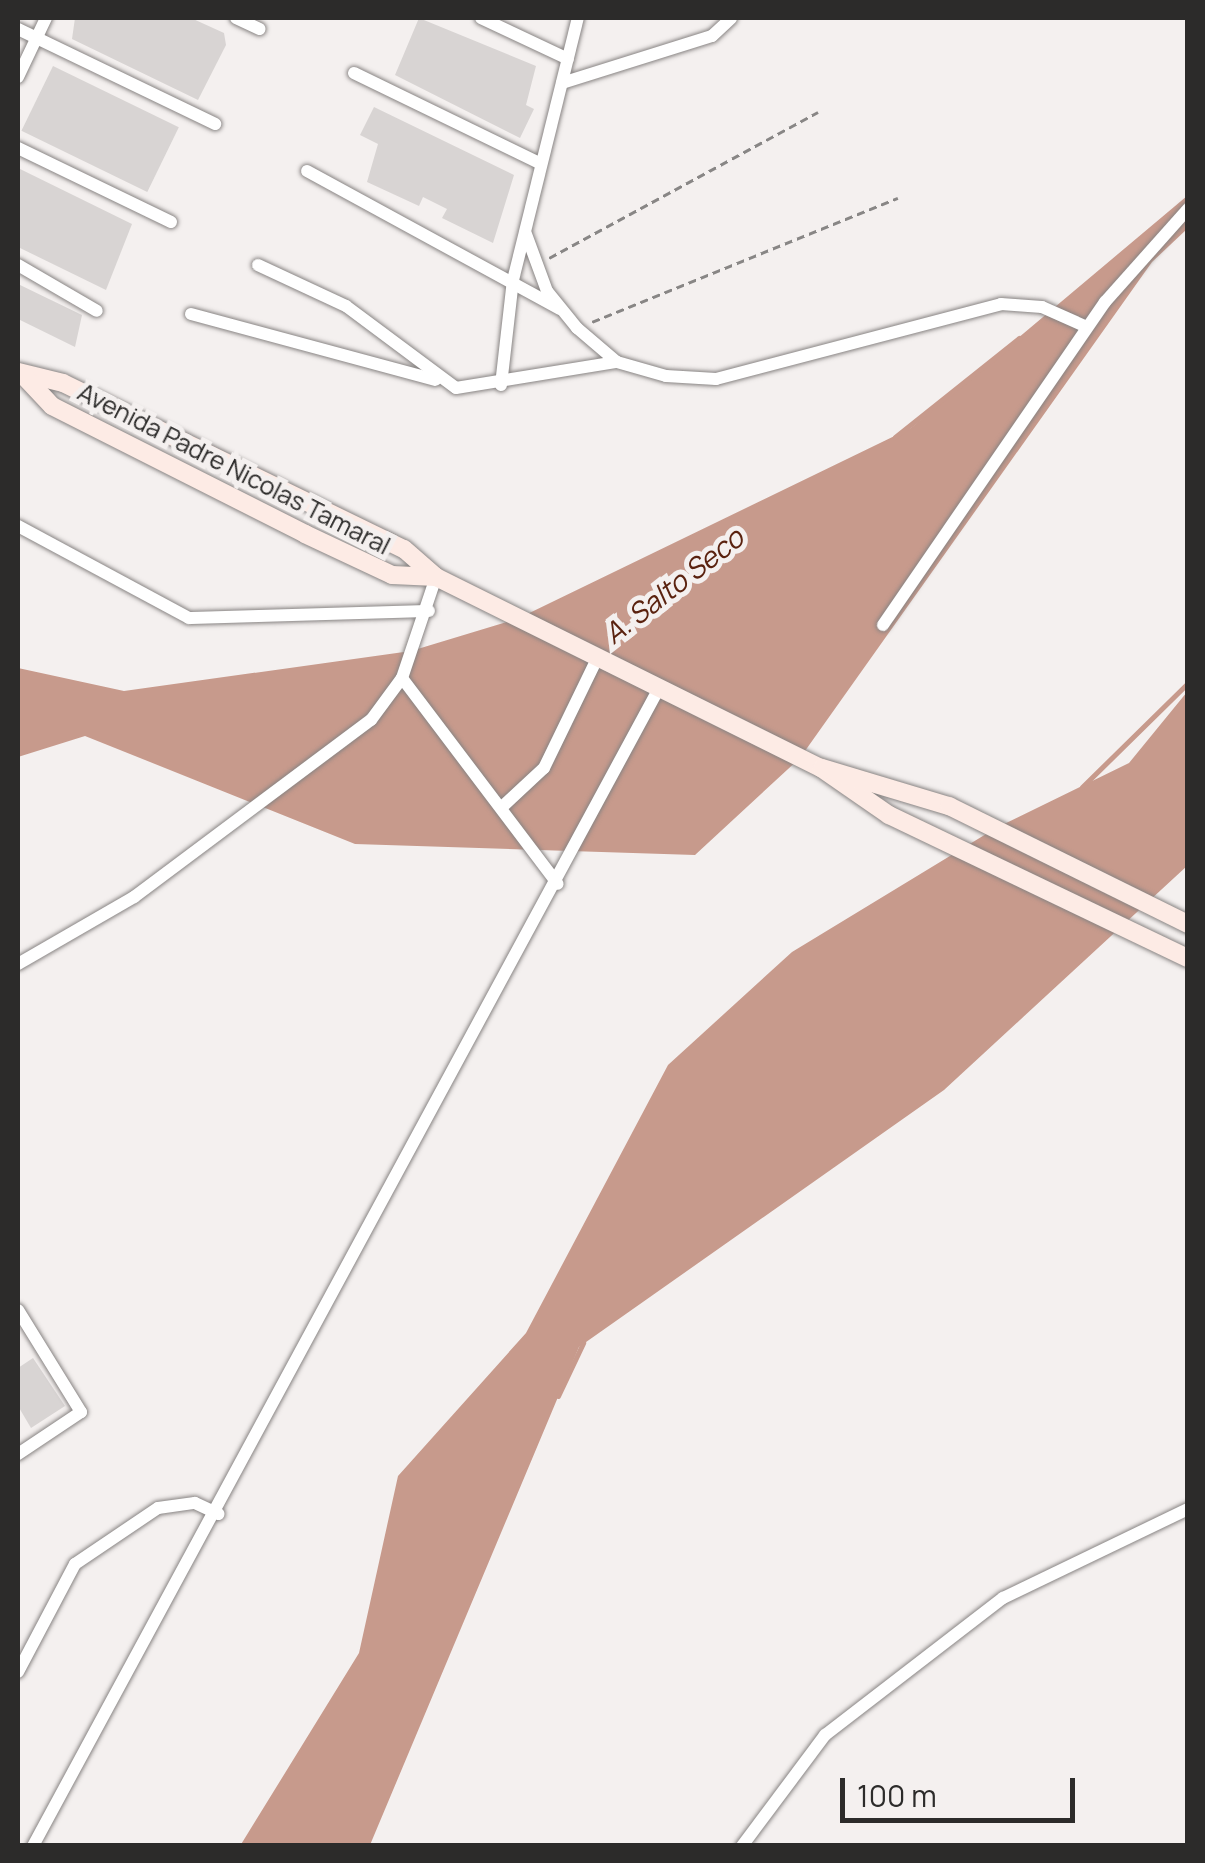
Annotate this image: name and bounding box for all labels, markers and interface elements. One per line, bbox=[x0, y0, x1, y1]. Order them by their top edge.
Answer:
street label: Avenida Padre Nicolas Tamaral bbox=[73, 377, 395, 561]
water label: A. Salto Seco bbox=[597, 520, 749, 650]
scale bar bbox=[845, 1758, 1080, 1820]
text: 100 m bbox=[857, 1775, 937, 1816]

